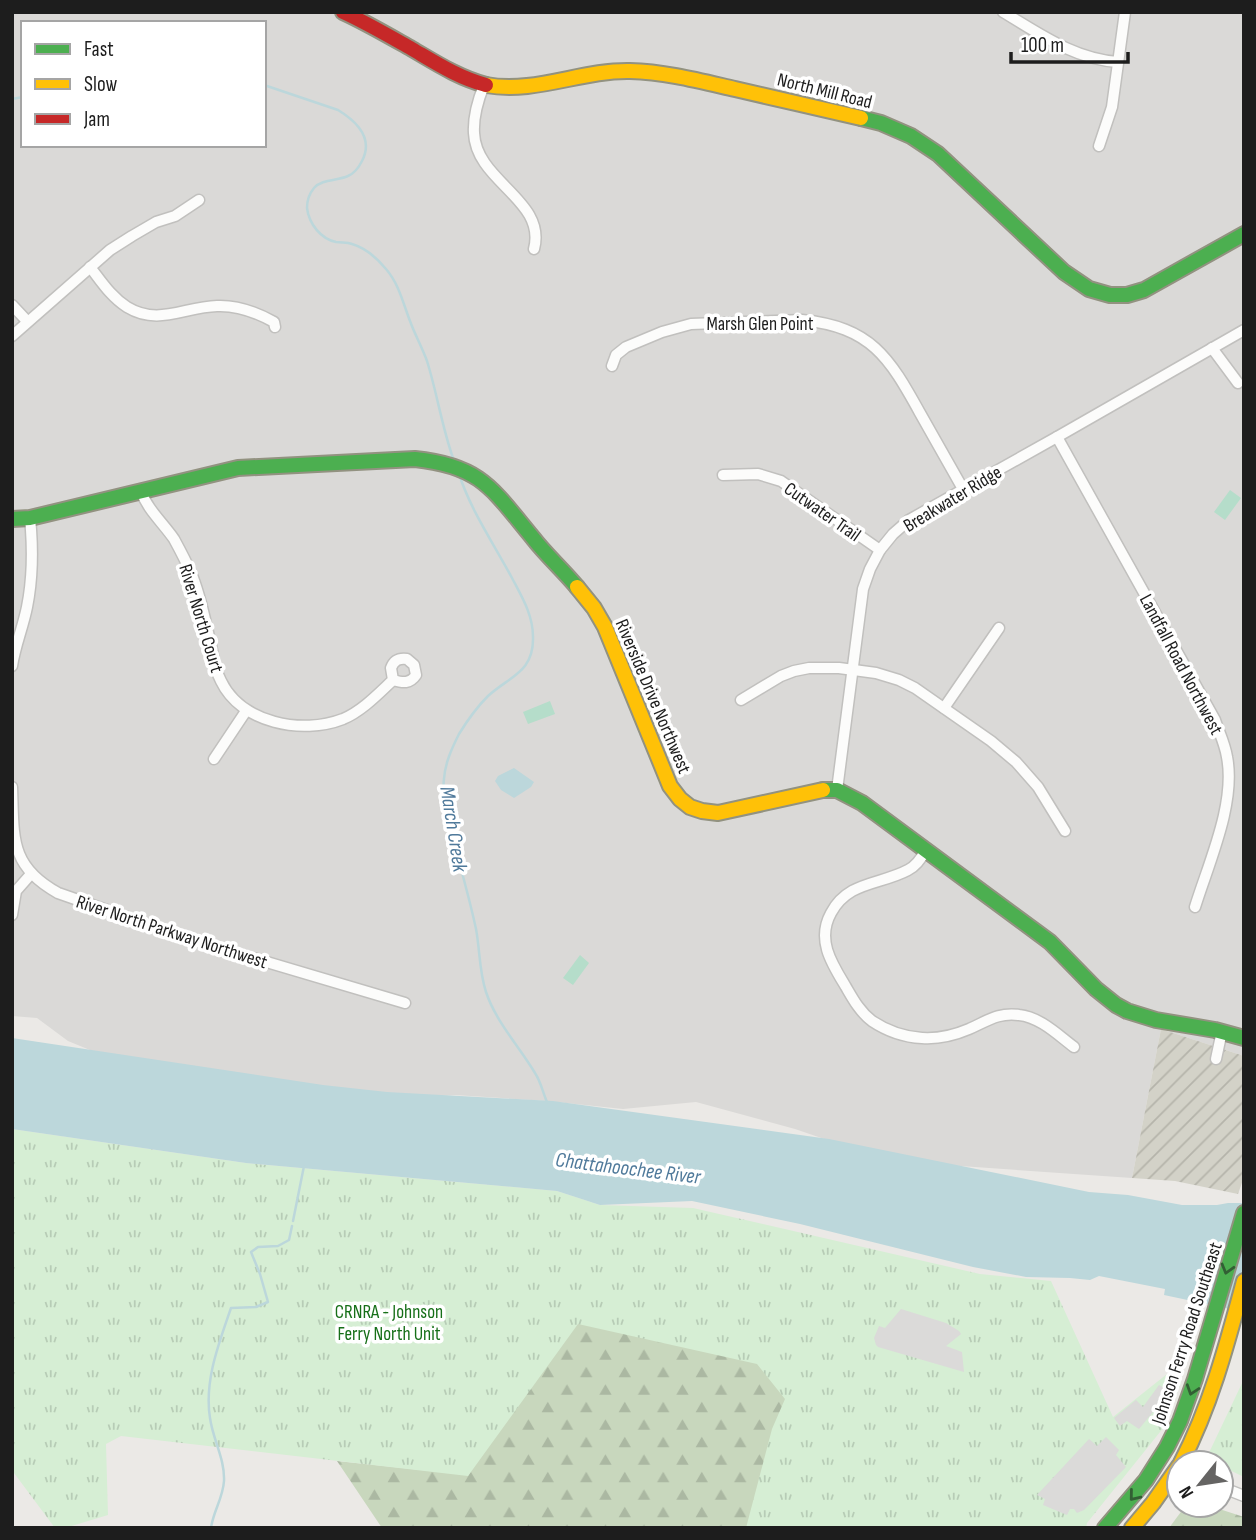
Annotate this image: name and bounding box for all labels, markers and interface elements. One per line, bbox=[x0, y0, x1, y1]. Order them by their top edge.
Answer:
legend bbox=[21, 21, 266, 147]
scale bar bbox=[1011, 21, 1128, 65]
text: 100 m bbox=[1021, 33, 1064, 58]
text: Fast bbox=[84, 37, 114, 62]
street label: North Mill Road bbox=[775, 69, 874, 114]
text: Slow bbox=[84, 72, 118, 97]
text: Jam bbox=[83, 107, 110, 132]
street label: Marsh Glen Point bbox=[706, 313, 814, 336]
street label: Breakwater Ridge bbox=[899, 461, 1006, 538]
street label: Cutwater Trail bbox=[779, 478, 865, 547]
street label: River North Court bbox=[173, 561, 228, 676]
street label: Landfall Road Northwest bbox=[1134, 591, 1227, 739]
street label: Riverside Drive Northwest bbox=[610, 616, 696, 777]
water label: March Creek bbox=[434, 784, 473, 875]
street label: River North Parkway Northwest bbox=[73, 891, 270, 974]
water label: Chattahoochee River bbox=[554, 1147, 703, 1190]
street label: Johnson Ferry Road Southeast bbox=[1147, 1239, 1228, 1428]
one-way arrow bbox=[1221, 1262, 1236, 1274]
park label: CRNRA - Johnson Ferry North Unit bbox=[335, 1301, 443, 1346]
one-way arrow bbox=[1186, 1383, 1200, 1396]
north arrow bbox=[1165, 1449, 1235, 1519]
text: N bbox=[1174, 1482, 1199, 1502]
one-way arrow bbox=[1129, 1489, 1142, 1501]

